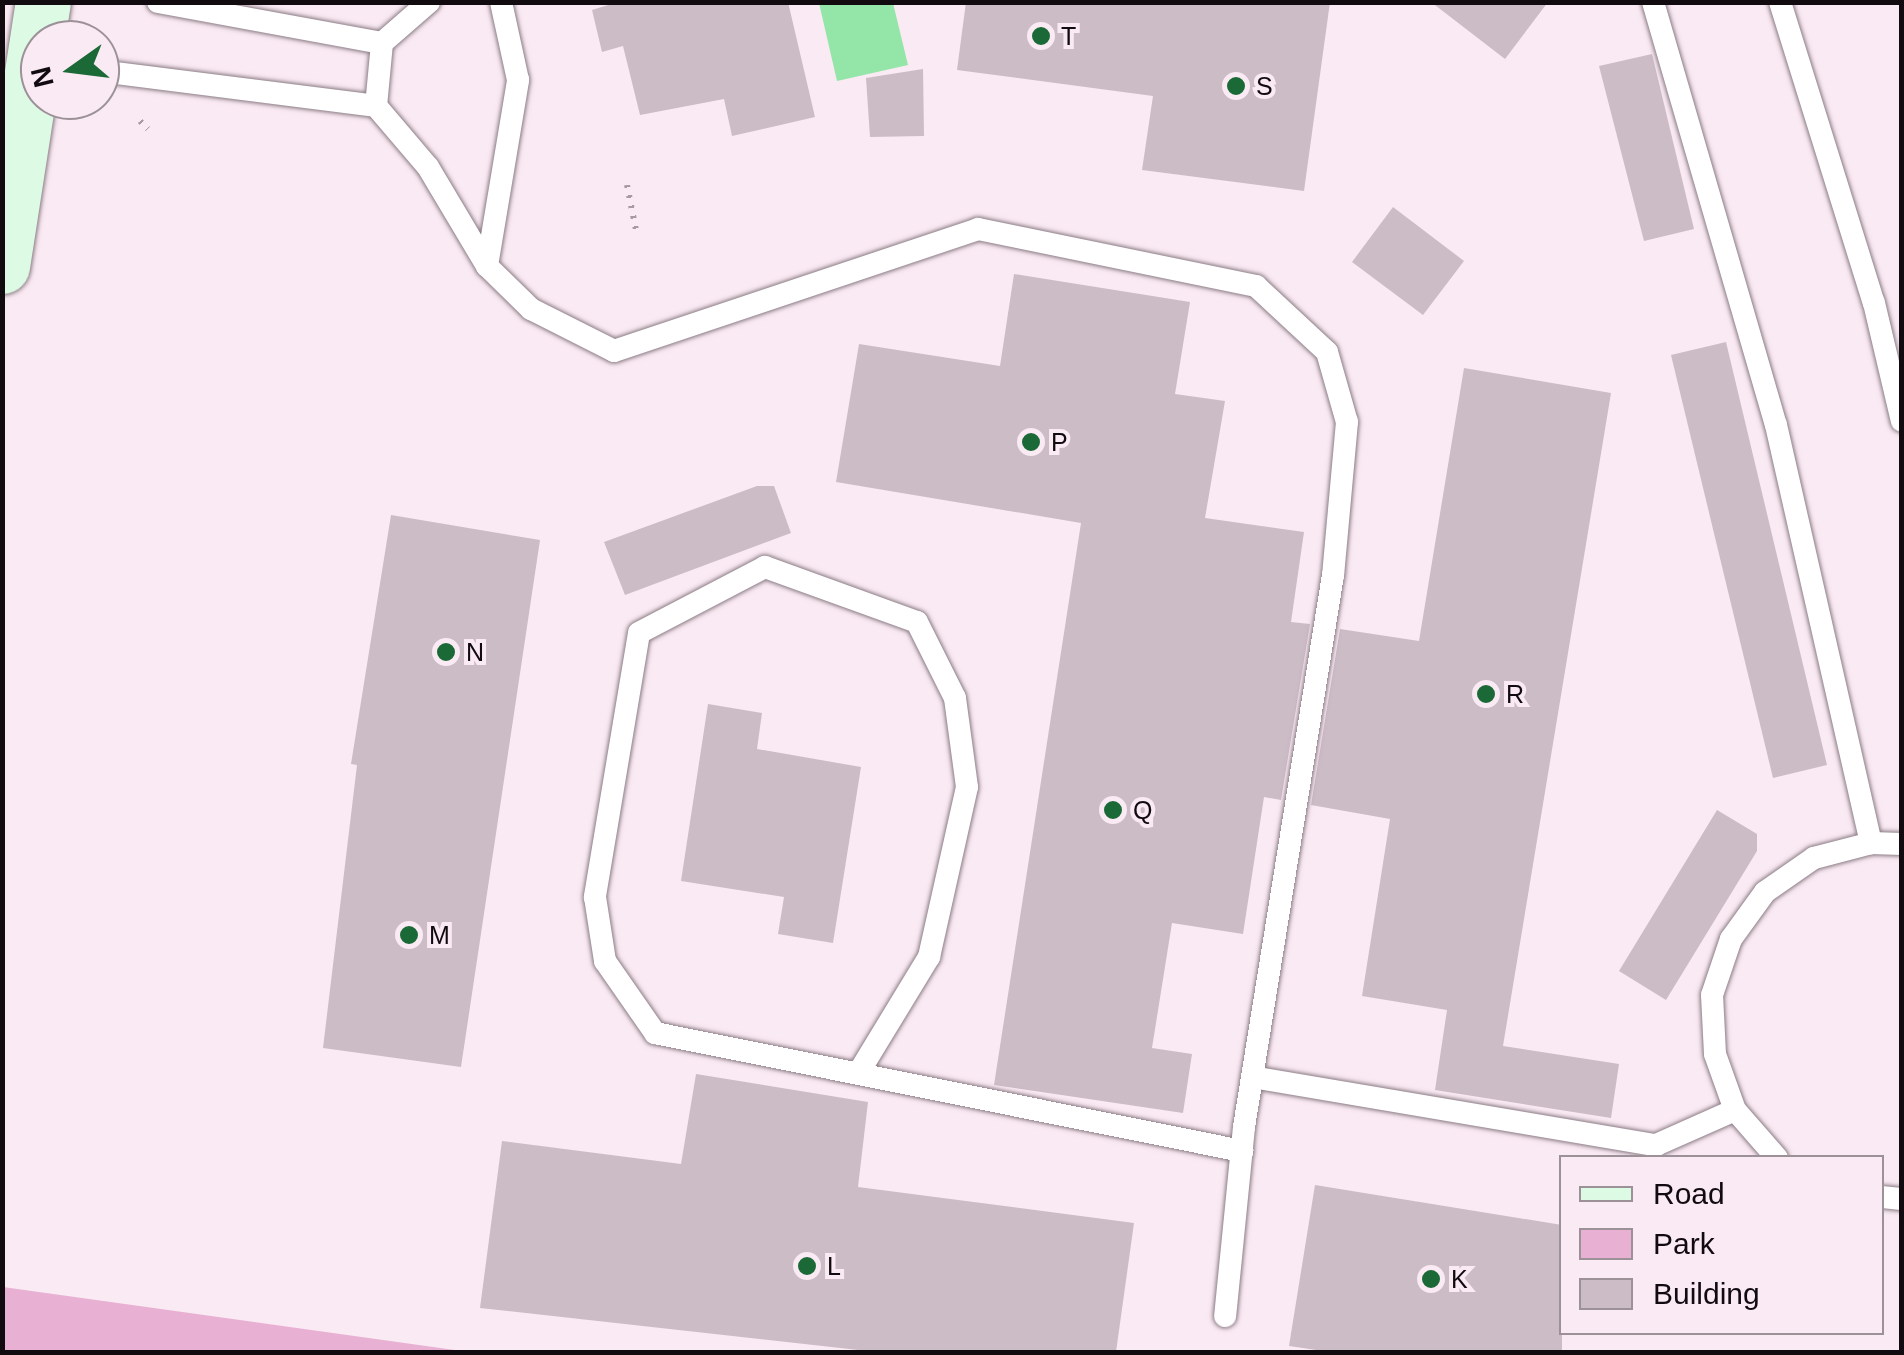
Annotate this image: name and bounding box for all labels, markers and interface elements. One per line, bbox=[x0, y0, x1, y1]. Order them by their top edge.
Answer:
north arrow bbox=[20, 20, 120, 120]
place label: T bbox=[1061, 21, 1076, 51]
marker: T bbox=[1030, 25, 1052, 47]
text: N bbox=[25, 63, 60, 90]
place label: S bbox=[1256, 71, 1273, 101]
marker: S bbox=[1225, 75, 1247, 97]
place label: P bbox=[1051, 427, 1068, 457]
marker: P bbox=[1020, 431, 1042, 453]
place label: N bbox=[466, 637, 484, 667]
marker: N bbox=[435, 641, 457, 663]
place label: R bbox=[1506, 679, 1524, 709]
marker: R bbox=[1475, 683, 1497, 705]
place label: Q bbox=[1133, 795, 1152, 825]
marker: Q bbox=[1102, 799, 1124, 821]
place label: M bbox=[429, 920, 450, 950]
marker: M bbox=[398, 924, 420, 946]
legend bbox=[1559, 1155, 1884, 1335]
text: Road bbox=[1653, 1177, 1725, 1210]
text: Park bbox=[1653, 1227, 1715, 1260]
place label: L bbox=[827, 1251, 841, 1281]
marker: L bbox=[796, 1255, 818, 1277]
place label: K bbox=[1451, 1264, 1468, 1294]
marker: K bbox=[1420, 1268, 1442, 1290]
text: Building bbox=[1653, 1277, 1760, 1310]

